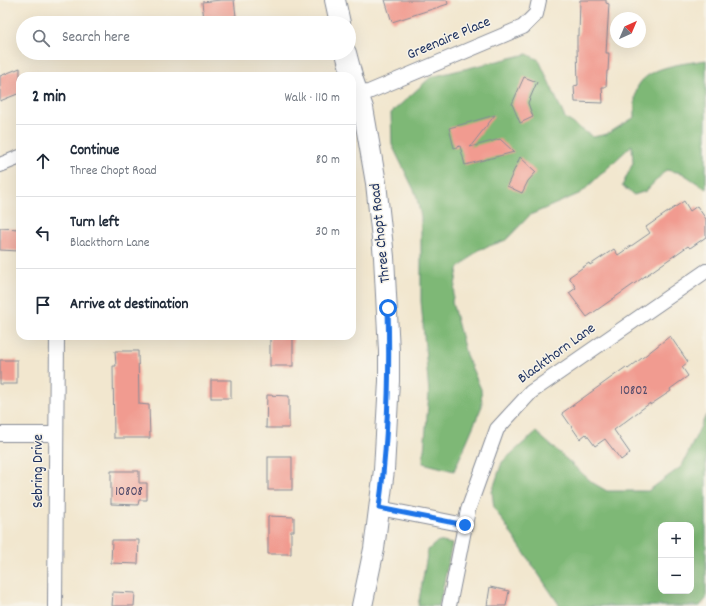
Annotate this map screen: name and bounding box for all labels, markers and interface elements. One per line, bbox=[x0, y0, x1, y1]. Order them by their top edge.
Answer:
street label: Greenaire Place bbox=[404, 11, 494, 66]
north arrow bbox=[610, 12, 646, 48]
search box bbox=[16, 16, 356, 60]
icon: search bbox=[30, 27, 52, 49]
text: Search here bbox=[62, 27, 130, 49]
text: 2 min bbox=[32, 86, 66, 110]
text: Walk · 110 m bbox=[284, 89, 340, 108]
text: Continue bbox=[70, 140, 119, 162]
icon: ahead bbox=[32, 150, 54, 172]
text: 80 m bbox=[316, 151, 340, 170]
text: Three Chopt Road bbox=[70, 162, 157, 181]
street label: Three Chopt Road bbox=[365, 182, 397, 284]
text: Turn left bbox=[70, 212, 119, 234]
icon: left bbox=[32, 222, 54, 244]
text: 30 m bbox=[315, 223, 340, 242]
text: Blackthorn Lane bbox=[70, 234, 149, 253]
icon: arrive bbox=[32, 294, 54, 316]
text: Arrive at destination bbox=[70, 294, 188, 316]
route start bbox=[379, 299, 397, 317]
street label: Blackthorn Lane bbox=[513, 318, 601, 390]
house number: 10802 bbox=[620, 382, 648, 401]
street label: Sebring Drive bbox=[28, 434, 50, 508]
house number: 10808 bbox=[115, 483, 143, 502]
route end bbox=[456, 516, 474, 534]
map controls bbox=[658, 522, 694, 594]
button: + bbox=[658, 522, 694, 558]
button: − bbox=[658, 558, 694, 594]

